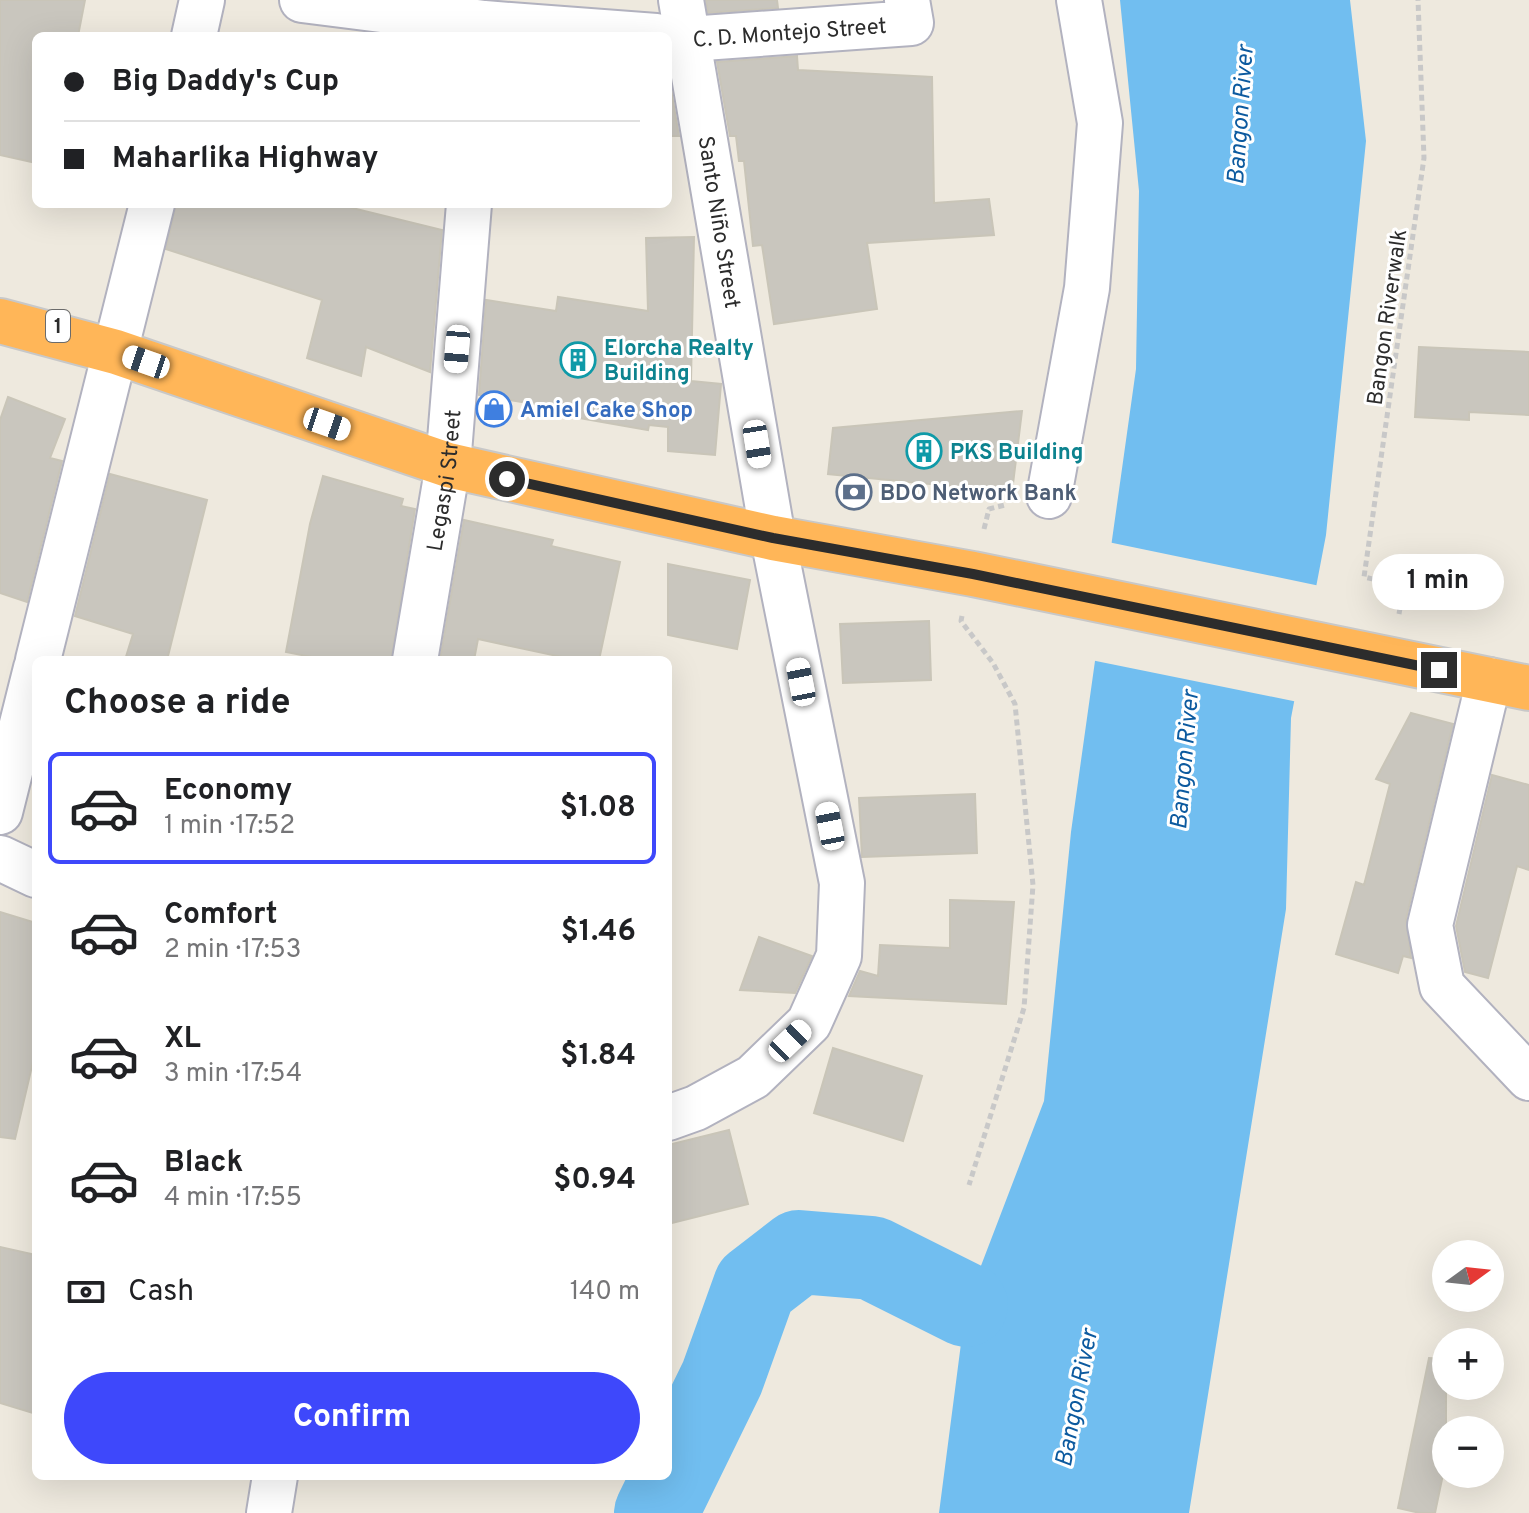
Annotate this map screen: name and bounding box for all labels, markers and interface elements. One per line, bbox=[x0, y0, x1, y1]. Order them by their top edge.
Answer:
street label: C. D. Montejo Street bbox=[692, 14, 888, 55]
water label: Bangon River bbox=[1222, 43, 1262, 186]
text: Big Daddy's Cup bbox=[112, 64, 339, 101]
street label: Santo Niño Street bbox=[691, 134, 744, 311]
text: Maharlika Highway bbox=[112, 141, 379, 178]
street label: Bangon Riverwalk bbox=[1363, 227, 1414, 407]
road number: 1 bbox=[46, 310, 70, 342]
car bbox=[443, 324, 471, 374]
place label: Elorcha Realty Building bbox=[604, 336, 754, 388]
building icon: Elorcha Realty Building bbox=[559, 341, 597, 379]
car bbox=[119, 343, 173, 381]
shop icon: Amiel Cake Shop bbox=[475, 390, 513, 428]
place label: Amiel Cake Shop bbox=[520, 398, 693, 425]
car bbox=[300, 405, 354, 443]
street label: Legaspi Street bbox=[423, 409, 468, 554]
car bbox=[741, 418, 773, 470]
building icon: PKS Building bbox=[905, 432, 943, 470]
place label: PKS Building bbox=[950, 440, 1084, 467]
route start bbox=[489, 461, 525, 497]
bank icon: BDO Network Bank bbox=[835, 473, 873, 511]
place label: BDO Network Bank bbox=[880, 481, 1077, 508]
callout: 1 min bbox=[1373, 554, 1505, 610]
text: 1 min bbox=[1407, 565, 1469, 598]
route end bbox=[1421, 652, 1457, 688]
car bbox=[785, 656, 817, 708]
text: Choose a ride bbox=[64, 681, 290, 727]
water label: Bangon River bbox=[1165, 688, 1207, 831]
icon: car bbox=[68, 772, 140, 844]
text: Economy bbox=[164, 773, 292, 810]
text: $1.08 bbox=[560, 790, 636, 827]
car bbox=[814, 800, 846, 852]
text: 1 min · 17:52 bbox=[164, 810, 295, 843]
icon: car bbox=[68, 896, 140, 968]
text: Comfort bbox=[164, 897, 277, 934]
text: $1.46 bbox=[561, 914, 636, 951]
text: 2 min · 17:53 bbox=[164, 934, 301, 967]
car bbox=[764, 1016, 816, 1066]
icon: car bbox=[68, 1020, 140, 1092]
text: XL bbox=[164, 1021, 201, 1058]
text: $1.84 bbox=[560, 1038, 636, 1075]
text: 3 min · 17:54 bbox=[164, 1058, 302, 1091]
icon: car bbox=[68, 1144, 140, 1216]
text: Black bbox=[164, 1145, 243, 1182]
text: $0.94 bbox=[553, 1162, 636, 1199]
text: 4 min · 17:55 bbox=[164, 1182, 302, 1215]
north arrow bbox=[1432, 1240, 1504, 1312]
map controls bbox=[1432, 1240, 1504, 1488]
icon: cash bbox=[64, 1270, 108, 1314]
text: Cash bbox=[128, 1274, 194, 1311]
text: 140 m bbox=[570, 1276, 640, 1309]
water label: Bangon River bbox=[1050, 1325, 1106, 1470]
button: + bbox=[1432, 1328, 1504, 1400]
button: Confirm bbox=[64, 1372, 640, 1464]
button: − bbox=[1432, 1416, 1504, 1488]

